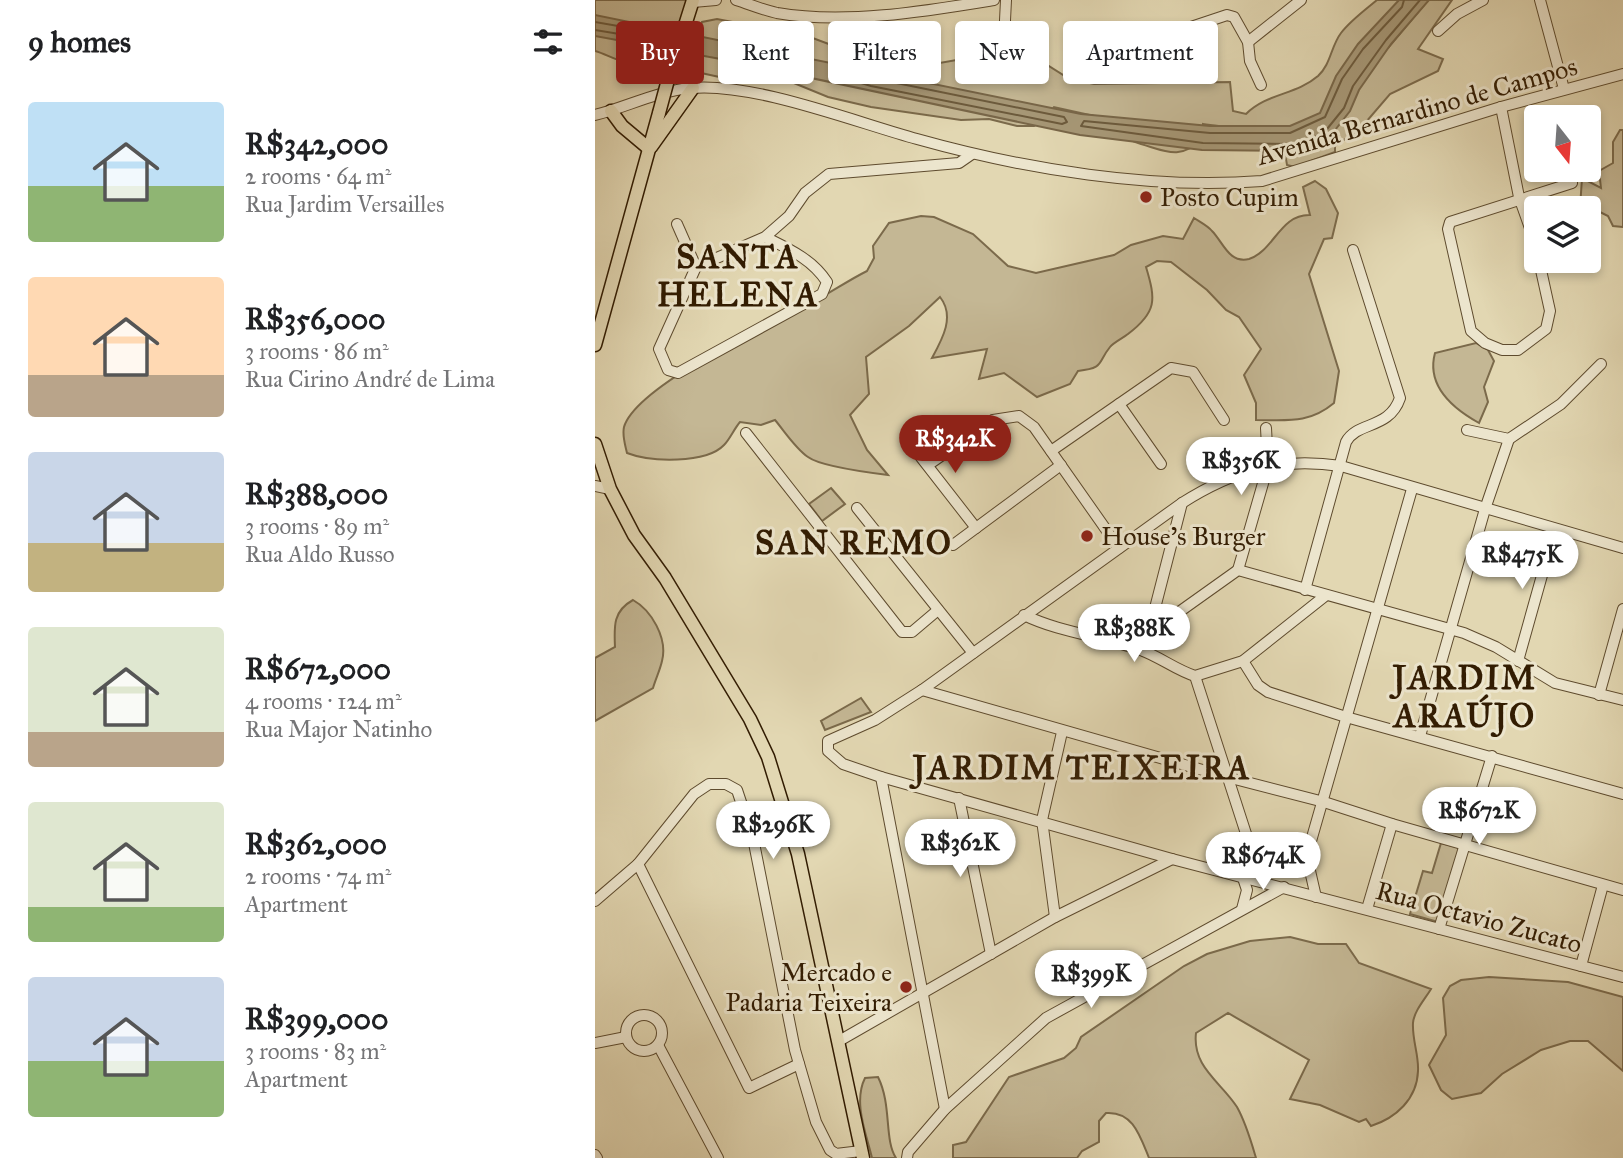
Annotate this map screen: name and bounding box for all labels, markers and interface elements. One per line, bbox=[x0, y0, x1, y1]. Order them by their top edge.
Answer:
chip: Buy bbox=[616, 21, 704, 84]
chip: Rent bbox=[718, 21, 814, 84]
chip: Filters bbox=[828, 21, 941, 84]
chip: New bbox=[955, 21, 1049, 84]
chip: Apartment bbox=[1063, 21, 1218, 84]
icon: filters bbox=[529, 23, 567, 61]
text: 9 homes bbox=[28, 24, 131, 60]
street label: Avenida Bernardino de Campos bbox=[1252, 50, 1581, 172]
north arrow bbox=[1524, 105, 1601, 182]
map controls bbox=[1524, 105, 1601, 273]
text: R$342,000 bbox=[245, 126, 388, 162]
icon: home bbox=[84, 130, 168, 214]
text: 2 rooms · 64 m² bbox=[245, 162, 391, 190]
place label: Posto Cupim bbox=[1160, 181, 1299, 213]
marker: Posto Cupim bbox=[1138, 189, 1154, 205]
text: Rua Jardim Versailles bbox=[245, 190, 444, 218]
button: layers bbox=[1524, 196, 1601, 273]
district label: SANTA HELENA bbox=[657, 237, 819, 315]
text: R$356,000 bbox=[245, 301, 386, 337]
icon: home bbox=[84, 305, 168, 389]
text: 3 rooms · 86 m² bbox=[245, 337, 389, 365]
text: Rua Cirino André de Lima bbox=[245, 365, 495, 393]
pin: R$342K bbox=[898, 416, 1012, 475]
text: R$342K bbox=[915, 424, 995, 452]
pin: R$356K bbox=[1184, 438, 1298, 497]
text: R$356K bbox=[1202, 446, 1280, 474]
text: R$388,000 bbox=[245, 476, 388, 512]
icon: home bbox=[84, 480, 168, 564]
text: 3 rooms · 89 m² bbox=[245, 512, 389, 540]
place label: House's Burger bbox=[1101, 520, 1266, 552]
district label: SAN REMO bbox=[755, 523, 953, 563]
marker: House's Burger bbox=[1079, 528, 1095, 544]
pin: R$475K bbox=[1465, 532, 1579, 591]
text: Rua Aldo Russo bbox=[245, 540, 395, 568]
text: R$475K bbox=[1481, 540, 1563, 568]
pin: R$388K bbox=[1077, 604, 1191, 664]
text: R$388K bbox=[1094, 613, 1174, 641]
text: R$672,000 bbox=[245, 651, 391, 687]
icon: home bbox=[84, 655, 168, 739]
district label: JARDIM ARAÚJO bbox=[1389, 658, 1537, 738]
text: 4 rooms · 124 m² bbox=[245, 687, 402, 715]
text: Rua Major Natinho bbox=[245, 715, 432, 743]
district label: JARDIM TEIXEIRA bbox=[909, 748, 1251, 790]
pin: R$672K bbox=[1422, 788, 1536, 847]
text: R$672K bbox=[1438, 796, 1520, 824]
pin: R$296K bbox=[716, 802, 830, 861]
text: R$296K bbox=[732, 810, 814, 838]
pin: R$362K bbox=[903, 820, 1017, 879]
text: R$362,000 bbox=[245, 826, 387, 862]
text: R$362K bbox=[921, 828, 999, 856]
icon: home bbox=[84, 830, 168, 914]
pin: R$674K bbox=[1206, 832, 1320, 892]
text: R$674K bbox=[1222, 841, 1304, 869]
text: 2 rooms · 74 m² bbox=[245, 862, 391, 890]
street label: Rua Octavio Zucato bbox=[1372, 874, 1586, 960]
text: Apartment bbox=[245, 890, 348, 918]
pin: R$399K bbox=[1034, 950, 1148, 1010]
place label: Mercado e Padaria Teixeira bbox=[725, 956, 892, 1018]
text: R$399K bbox=[1051, 959, 1131, 987]
marker: Mercado e Padaria Teixeira bbox=[898, 979, 914, 995]
text: R$399,000 bbox=[245, 1001, 388, 1037]
icon: home bbox=[84, 1005, 168, 1089]
text: 3 rooms · 83 m² bbox=[245, 1037, 386, 1065]
text: Apartment bbox=[245, 1065, 348, 1093]

